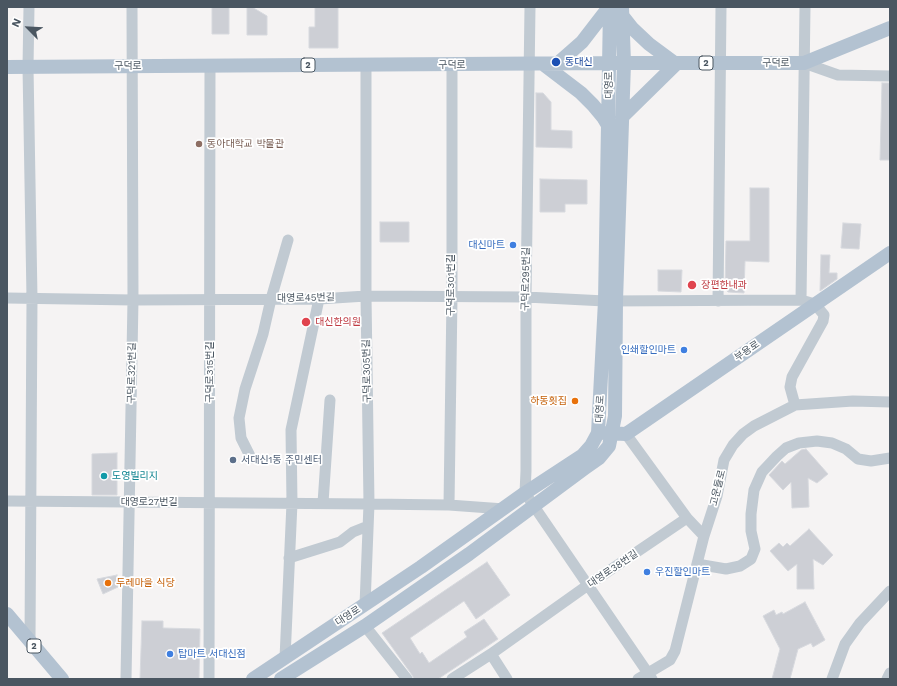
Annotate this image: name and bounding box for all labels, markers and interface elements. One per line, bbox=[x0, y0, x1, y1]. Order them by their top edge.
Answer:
north arrow bbox=[8, 8, 48, 48]
text: N bbox=[9, 17, 24, 29]
marker: 동대신 bbox=[550, 56, 562, 68]
place label: 동대신 bbox=[565, 56, 593, 68]
road number: 2 bbox=[699, 56, 713, 70]
street label: 구덕로 bbox=[762, 57, 790, 69]
road number: 2 bbox=[301, 58, 315, 72]
street label: 구덕로 bbox=[438, 59, 466, 71]
street label: 구덕로 bbox=[114, 60, 142, 72]
street label: 대영로 bbox=[603, 71, 615, 99]
place label: 동아대학교 박물관 bbox=[207, 138, 284, 150]
marker: 동아대학교 박물관 bbox=[194, 139, 204, 149]
place label: 대신마트 bbox=[468, 239, 505, 251]
marker: 대신마트 bbox=[508, 240, 518, 250]
street label: 구덕로295번길 bbox=[519, 247, 533, 311]
street label: 구덕로301번길 bbox=[445, 254, 457, 316]
marker: 장편한내과 bbox=[686, 279, 698, 291]
place label: 장편한내과 bbox=[701, 279, 747, 291]
street label: 대영로45번길 bbox=[277, 291, 335, 305]
marker: 대신한의원 bbox=[300, 316, 312, 328]
place label: 대신한의원 bbox=[315, 316, 361, 328]
street label: 부용로 bbox=[732, 338, 762, 364]
street label: 구덕로305번길 bbox=[360, 339, 374, 403]
street label: 구덕로315번길 bbox=[204, 341, 216, 403]
street label: 구덕로321번길 bbox=[125, 342, 139, 404]
place label: 인쇄할인마트 bbox=[621, 344, 676, 356]
marker: 인쇄할인마트 bbox=[679, 345, 689, 355]
place label: 하동횟집 bbox=[530, 395, 567, 407]
street label: 대영로 bbox=[593, 395, 607, 423]
marker: 하동횟집 bbox=[570, 396, 580, 406]
place label: 서대신1동 주민센터 bbox=[241, 454, 322, 466]
marker: 서대신1동 주민센터 bbox=[228, 455, 238, 465]
street label: 고운들로 bbox=[708, 469, 728, 507]
place label: 도영빌리지 bbox=[112, 470, 158, 482]
marker: 도영빌리지 bbox=[99, 471, 109, 481]
street label: 대영로27번길 bbox=[120, 496, 178, 508]
street label: 대영로38번길 bbox=[586, 548, 640, 590]
place label: 우진할인마트 bbox=[655, 566, 710, 578]
marker: 우진할인마트 bbox=[642, 567, 652, 577]
place label: 두레마을 식당 bbox=[116, 577, 175, 589]
marker: 두레마을 식당 bbox=[103, 578, 113, 588]
street label: 대영로 bbox=[333, 603, 363, 629]
road number: 2 bbox=[27, 639, 41, 653]
place label: 탑마트 서대신점 bbox=[178, 648, 246, 660]
marker: 탑마트 서대신점 bbox=[165, 649, 175, 659]

